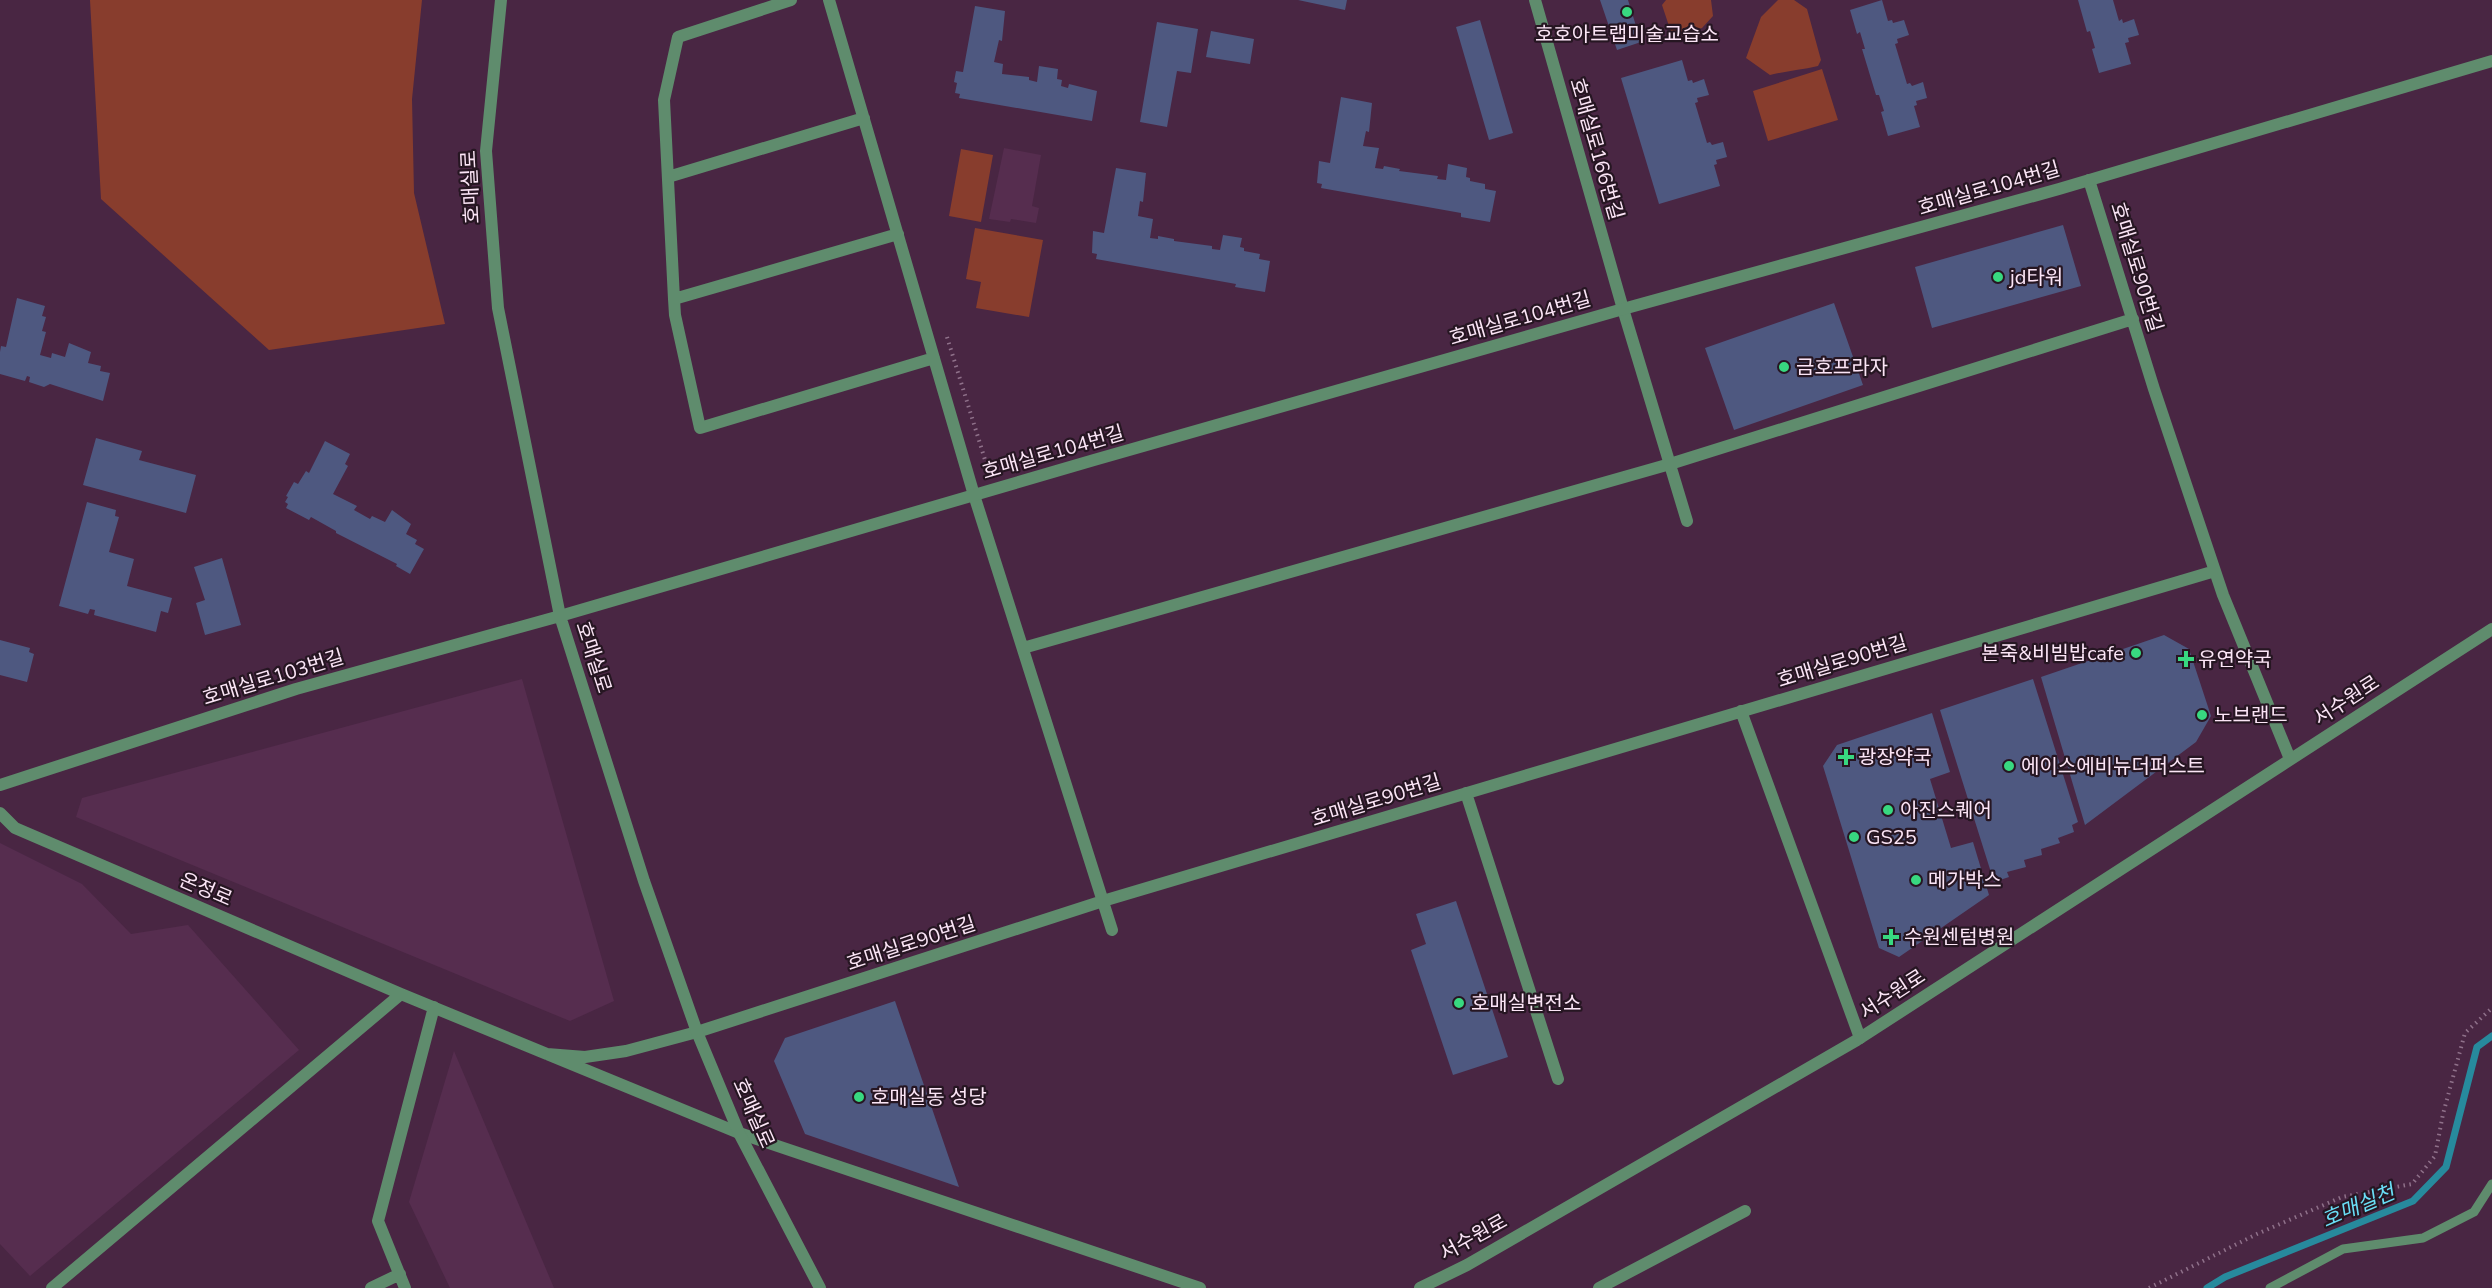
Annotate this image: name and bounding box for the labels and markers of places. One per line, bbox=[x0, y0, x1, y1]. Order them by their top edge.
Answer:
marker: 호호아트랩미술교습소 bbox=[1620, 5, 1634, 19]
place label: 호호아트랩미술교습소 bbox=[1535, 21, 1719, 48]
place label: jd타워 bbox=[2008, 264, 2063, 291]
marker: jd타워 bbox=[1991, 270, 2005, 284]
place label: 금호프라자 bbox=[1796, 354, 1888, 381]
marker: 금호프라자 bbox=[1777, 360, 1791, 374]
place label: 본죽&비빔밥cafe bbox=[1981, 640, 2124, 667]
marker: 본죽&비빔밥cafe bbox=[2129, 646, 2143, 660]
place label: 유연약국 bbox=[2198, 646, 2272, 673]
marker: 유연약국 bbox=[2179, 652, 2193, 666]
place label: 노브랜드 bbox=[2214, 702, 2288, 729]
marker: 노브랜드 bbox=[2195, 708, 2209, 722]
place label: 광장약국 bbox=[1858, 744, 1932, 771]
marker: 광장약국 bbox=[1839, 750, 1853, 764]
place label: 에이스에비뉴더퍼스트 bbox=[2021, 753, 2205, 780]
marker: 에이스에비뉴더퍼스트 bbox=[2002, 759, 2016, 773]
place label: 아진스퀘어 bbox=[1900, 797, 1992, 824]
marker: 아진스퀘어 bbox=[1881, 803, 1895, 817]
place label: GS25 bbox=[1866, 824, 1917, 851]
marker: GS25 bbox=[1847, 830, 1861, 844]
place label: 메가박스 bbox=[1928, 867, 2002, 894]
marker: 메가박스 bbox=[1909, 873, 1923, 887]
place label: 수원센텀병원 bbox=[1904, 924, 2014, 951]
marker: 수원센텀병원 bbox=[1882, 928, 1900, 946]
place label: 호매실변전소 bbox=[1471, 990, 1581, 1017]
marker: 호매실변전소 bbox=[1452, 996, 1466, 1010]
place label: 호매실동 성당 bbox=[871, 1084, 987, 1111]
marker: 호매실동 성당 bbox=[852, 1090, 866, 1104]

